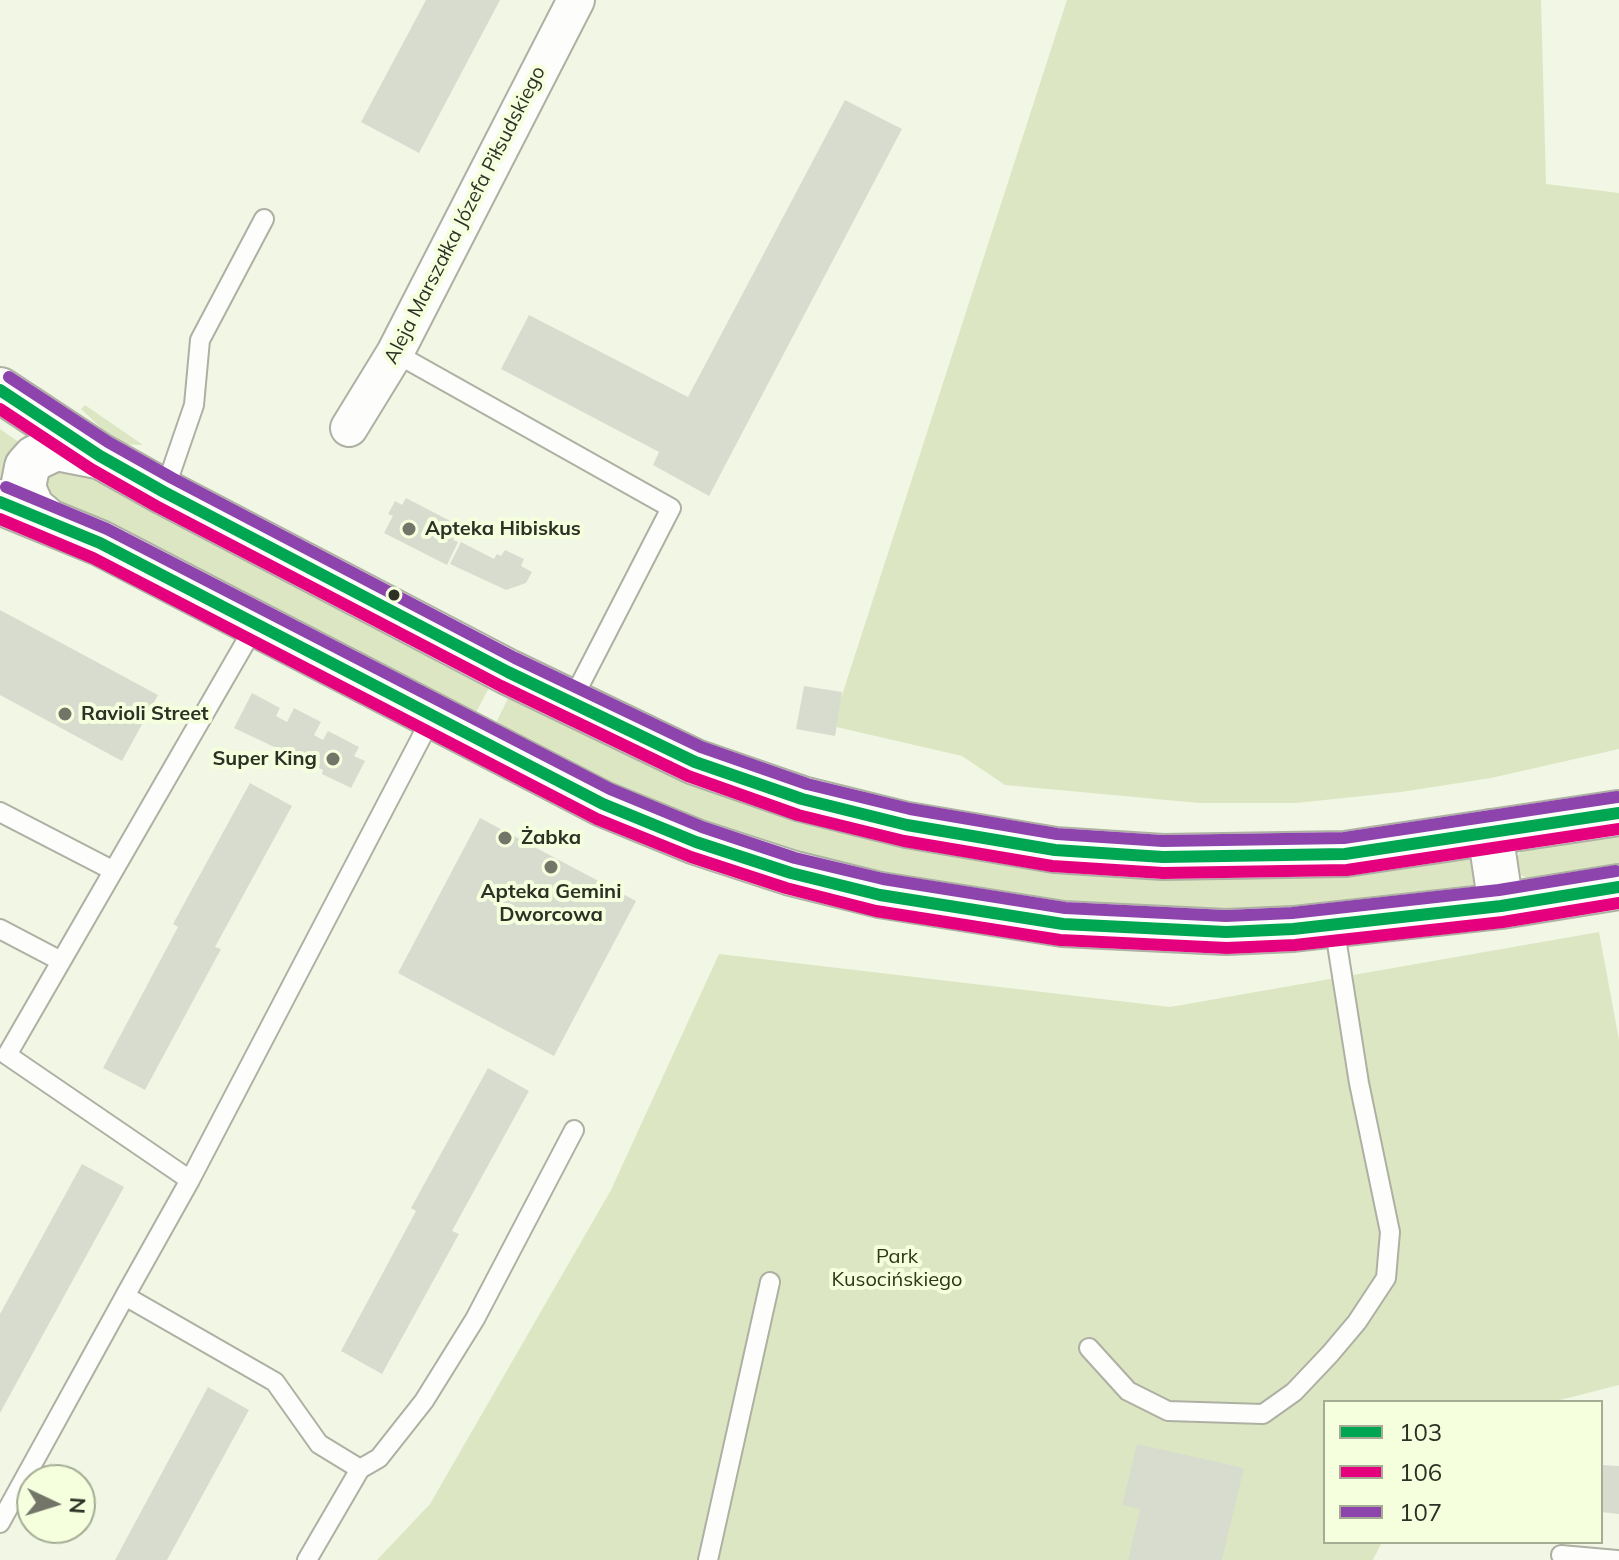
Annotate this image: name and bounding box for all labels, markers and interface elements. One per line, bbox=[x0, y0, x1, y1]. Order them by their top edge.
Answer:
street label: Aleja Marszałka Józefa Piłsudskiego bbox=[379, 62, 551, 368]
place label: Apteka Hibiskus bbox=[425, 517, 581, 541]
marker: Apteka Hibiskus bbox=[400, 520, 418, 538]
unlabelled marker bbox=[386, 587, 402, 603]
place label: Ravioli Street bbox=[81, 702, 209, 726]
marker: Ravioli Street bbox=[56, 705, 74, 723]
place label: Super King bbox=[212, 747, 317, 771]
marker: Super King bbox=[324, 750, 342, 768]
place label: Żabka bbox=[521, 826, 581, 850]
marker: Żabka bbox=[496, 829, 514, 847]
marker: Apteka Gemini Dworcowa bbox=[542, 858, 560, 876]
place label: Apteka Gemini Dworcowa bbox=[481, 880, 621, 927]
park label: Park Kusocińskiego bbox=[831, 1245, 963, 1292]
legend bbox=[1323, 1400, 1603, 1544]
text: 103 bbox=[1399, 1417, 1442, 1447]
text: 106 bbox=[1399, 1457, 1442, 1487]
north arrow bbox=[16, 1464, 96, 1544]
text: N bbox=[63, 1496, 92, 1515]
text: 107 bbox=[1399, 1497, 1442, 1527]

